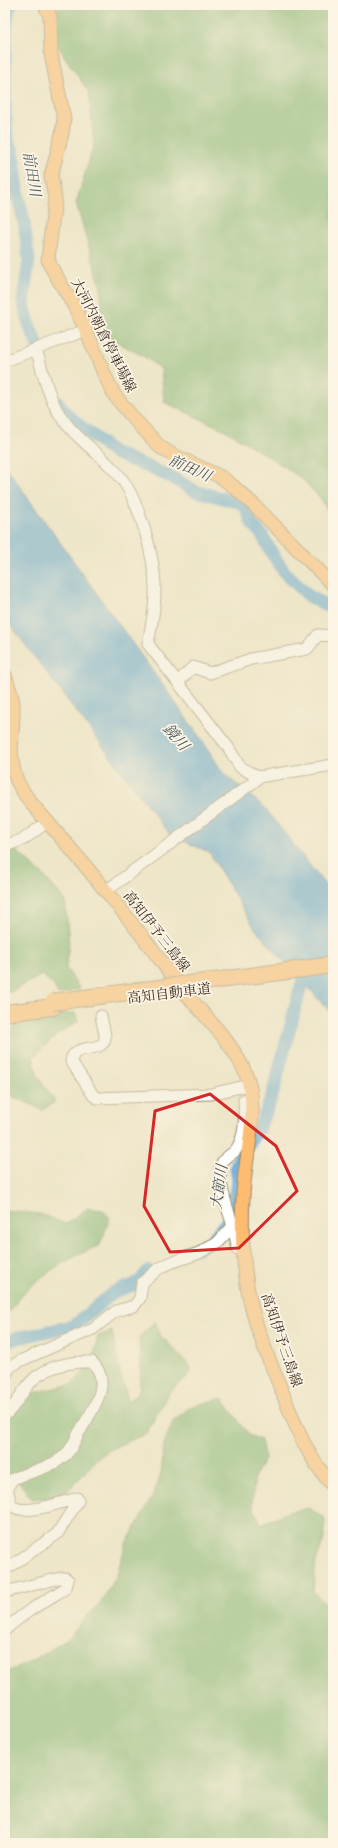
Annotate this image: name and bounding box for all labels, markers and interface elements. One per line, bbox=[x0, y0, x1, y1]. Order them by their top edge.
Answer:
water label: 前田川 bbox=[19, 150, 45, 200]
street label: 大河内朝倉停車場線 bbox=[66, 275, 140, 396]
water label: 前田川 bbox=[165, 451, 216, 487]
water label: 鏡川 bbox=[159, 720, 194, 756]
street label: 高知伊予三島線 bbox=[119, 887, 193, 976]
street label: 高知自動車道 bbox=[126, 980, 212, 1008]
water label: 大節川 bbox=[207, 1161, 232, 1211]
street label: 高知伊予三島線 bbox=[257, 1291, 306, 1390]

